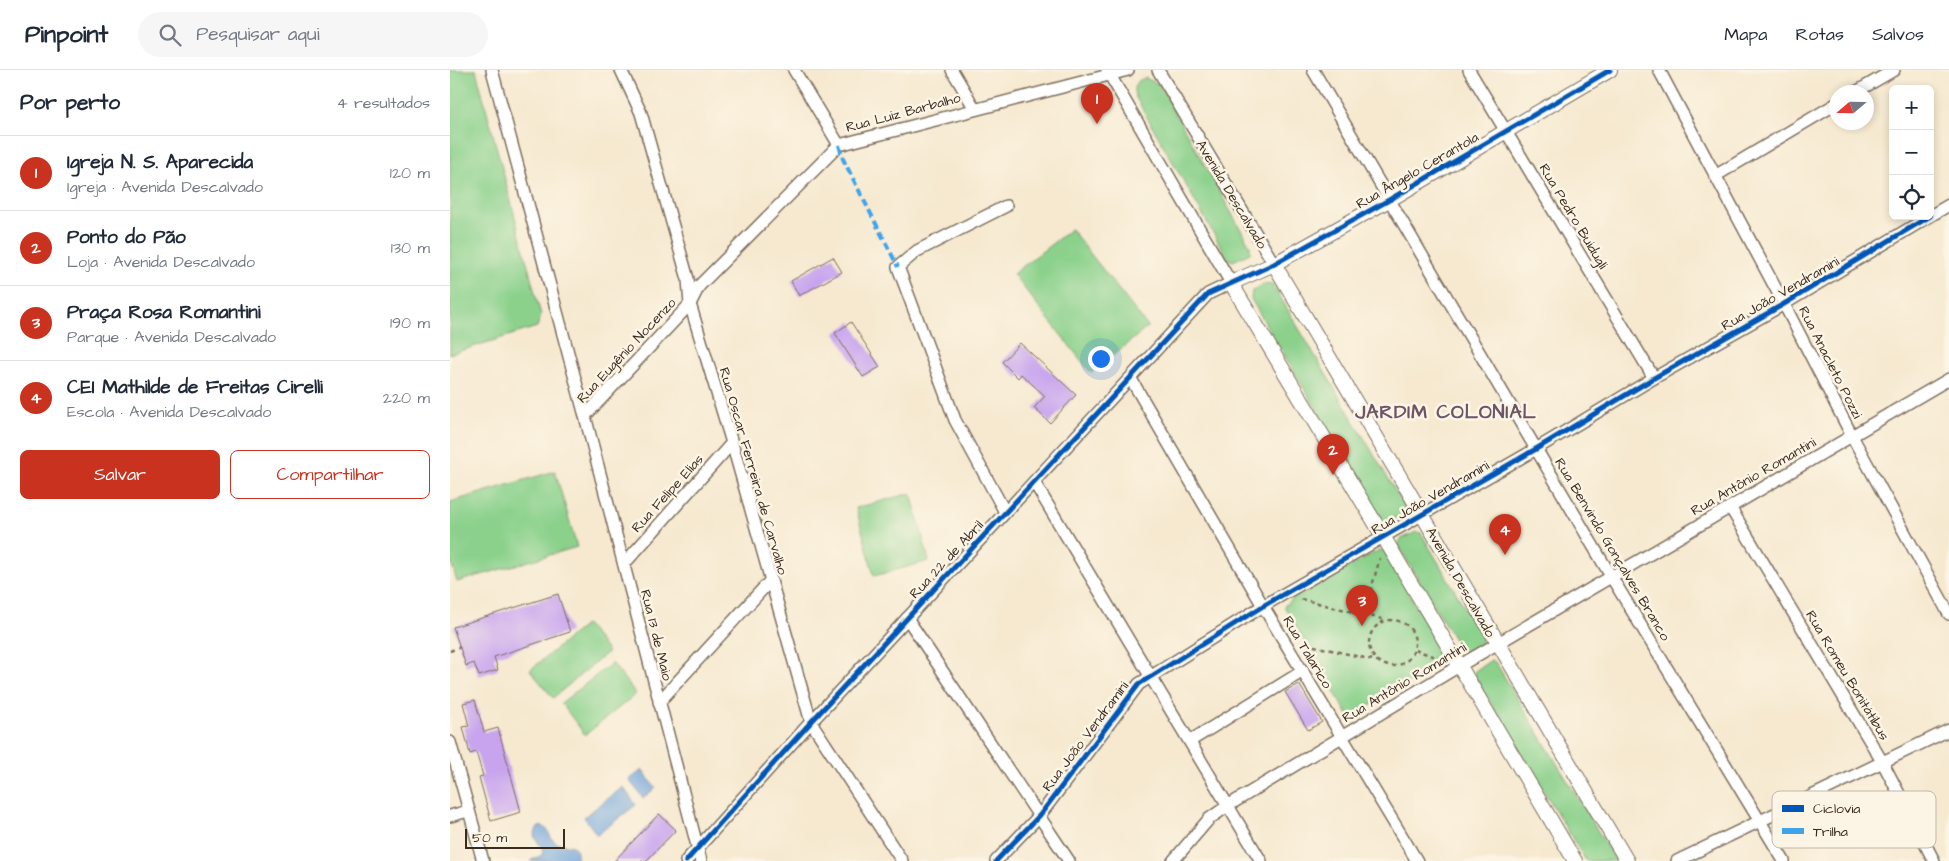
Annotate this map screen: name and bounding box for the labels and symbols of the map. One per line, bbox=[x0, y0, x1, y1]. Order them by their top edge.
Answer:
pin: 1 bbox=[1081, 83, 1113, 124]
north arrow bbox=[1829, 85, 1874, 130]
street label: Rua Luiz Barbalho bbox=[844, 88, 963, 138]
street label: Rua Ângelo Cerantola bbox=[1353, 128, 1482, 214]
street label: Avenida Descalvado bbox=[1191, 136, 1272, 253]
street label: Rua Pedro Buidugli bbox=[1534, 160, 1613, 273]
street label: Rua João Vendramini bbox=[1718, 252, 1843, 336]
street label: Rua Eugênio Nocenzo bbox=[573, 293, 681, 408]
street label: Rua Anacleto Pozzi bbox=[1793, 303, 1867, 422]
your location bbox=[1088, 346, 1114, 372]
street label: Rua Oscar Ferreira de Carvalho bbox=[714, 365, 792, 577]
district label: JARDIM COLONIAL bbox=[1354, 399, 1537, 426]
street label: Rua Antônio Romantini bbox=[1687, 433, 1820, 521]
pin: 2 bbox=[1317, 434, 1349, 475]
street label: Rua Felipe Elias bbox=[627, 450, 708, 537]
street label: Rua Benvindo Gonçalves Branco bbox=[1549, 454, 1675, 645]
street label: Rua João Vendramini bbox=[1368, 456, 1493, 540]
pin: 4 bbox=[1489, 514, 1521, 555]
street label: Rua 22 de Abril bbox=[905, 516, 988, 603]
street label: Avenida Descalvado bbox=[1420, 524, 1500, 641]
pin: 3 bbox=[1346, 585, 1378, 626]
street label: Rua 13 de Maio bbox=[635, 588, 677, 683]
street label: Rua Romeu Bonitátibus bbox=[1800, 607, 1894, 744]
street label: Rua Talarico bbox=[1278, 612, 1337, 693]
street label: Rua Antônio Romantini bbox=[1339, 638, 1470, 728]
street label: Rua João Vendramini bbox=[1038, 677, 1134, 796]
legend bbox=[1772, 791, 1936, 848]
text: Ciclovia bbox=[1813, 799, 1860, 819]
text: Trilha bbox=[1813, 822, 1848, 842]
scale bar bbox=[465, 826, 565, 849]

